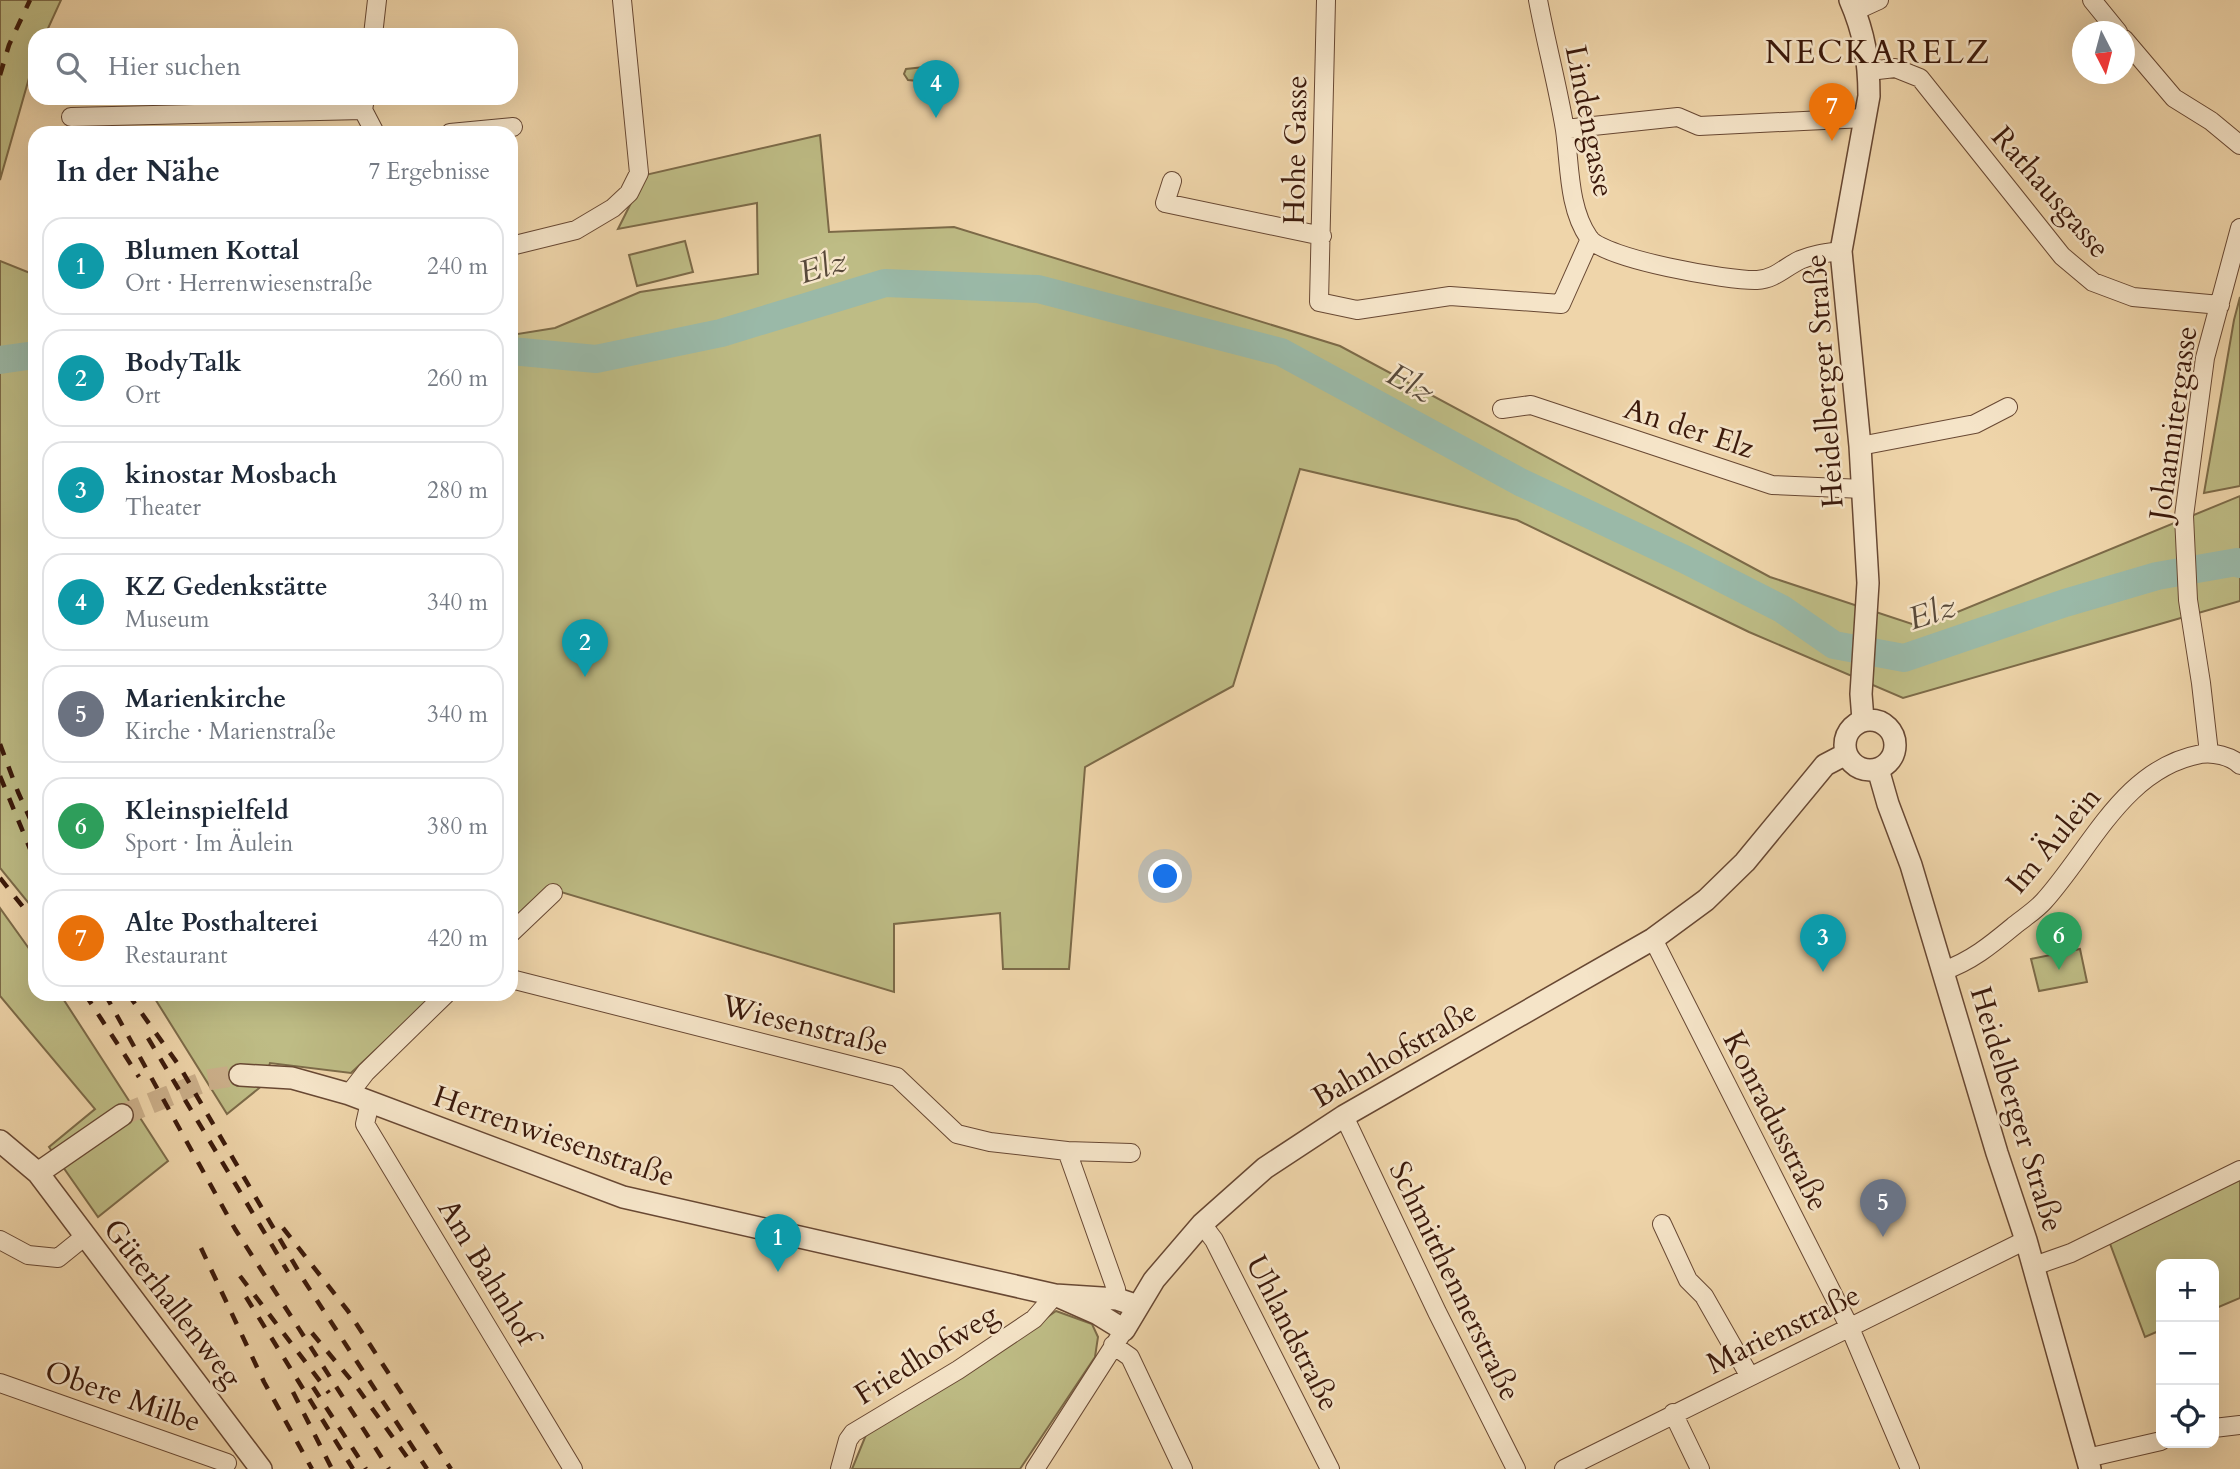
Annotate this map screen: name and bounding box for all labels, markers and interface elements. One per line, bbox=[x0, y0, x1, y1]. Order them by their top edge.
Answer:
north arrow bbox=[2072, 21, 2135, 84]
search box bbox=[28, 28, 518, 105]
district label: NECKARELZ bbox=[1765, 30, 1991, 75]
street label: Lindengasse bbox=[1555, 42, 1624, 200]
icon: search bbox=[52, 48, 90, 86]
text: Hier suchen bbox=[108, 49, 241, 84]
pin: 4 bbox=[913, 60, 959, 118]
street label: Hohe Gasse bbox=[1274, 75, 1317, 225]
pin: 7 bbox=[1809, 83, 1855, 141]
street label: Rathausgasse bbox=[1982, 118, 2119, 267]
text: In der Nähe bbox=[56, 151, 220, 192]
text: 7 Ergebnisse bbox=[368, 156, 490, 187]
text: Blumen Kottal bbox=[125, 233, 299, 268]
water label: Elz bbox=[794, 239, 853, 295]
text: 1 bbox=[75, 251, 87, 282]
text: 240 m bbox=[427, 251, 488, 282]
street label: Heidelberger Straße bbox=[1795, 253, 1854, 509]
text: Ort · Herrenwiesenstraße bbox=[125, 268, 373, 299]
street label: Johannitergasse bbox=[2139, 323, 2207, 527]
text: BodyTalk bbox=[125, 345, 241, 380]
water label: Elz bbox=[1379, 353, 1442, 415]
text: 2 bbox=[75, 363, 87, 394]
text: 260 m bbox=[427, 363, 488, 394]
text: Ort bbox=[125, 380, 161, 411]
street label: An der Elz bbox=[1619, 388, 1760, 469]
text: kinostar Mosbach bbox=[125, 457, 337, 492]
text: 3 bbox=[75, 475, 87, 506]
text: 280 m bbox=[427, 475, 488, 506]
text: Theater bbox=[125, 492, 201, 523]
text: KZ Gedenkstätte bbox=[125, 569, 328, 604]
water label: Elz bbox=[1903, 585, 1962, 641]
text: 4 bbox=[75, 587, 87, 618]
text: 340 m bbox=[427, 587, 488, 618]
text: Museum bbox=[125, 604, 210, 635]
pin: 2 bbox=[562, 619, 608, 677]
text: Marienkirche bbox=[125, 681, 286, 716]
text: 5 bbox=[75, 699, 87, 730]
text: 340 m bbox=[427, 699, 488, 730]
text: Kirche · Marienstraße bbox=[125, 716, 336, 747]
street label: Im Äulein bbox=[1996, 778, 2110, 903]
text: Kleinspielfeld bbox=[125, 793, 289, 828]
text: 6 bbox=[75, 811, 87, 842]
text: 380 m bbox=[427, 811, 488, 842]
text: Sport · Im Äulein bbox=[125, 828, 293, 859]
your location bbox=[1148, 859, 1182, 893]
text: Alte Posthalterei bbox=[125, 905, 318, 940]
pin: 6 bbox=[2036, 912, 2082, 970]
pin: 3 bbox=[1800, 914, 1846, 972]
text: 7 bbox=[75, 923, 87, 954]
text: 420 m bbox=[427, 923, 488, 954]
text: Restaurant bbox=[125, 940, 228, 971]
street label: Heidelberger Straße bbox=[1960, 982, 2073, 1237]
street label: Wiesenstraße bbox=[716, 985, 893, 1066]
street label: Bahnhofstraße bbox=[1304, 991, 1484, 1118]
street label: Konradusstraße bbox=[1713, 1024, 1839, 1218]
street label: Herrenwiesenstraße bbox=[428, 1076, 680, 1197]
street label: Schmitthennerstraße bbox=[1379, 1155, 1530, 1408]
pin: 5 bbox=[1860, 1179, 1906, 1237]
street label: Am Bahnhof bbox=[428, 1192, 550, 1357]
street label: Güterhallenweg bbox=[94, 1210, 252, 1396]
pin: 1 bbox=[755, 1214, 801, 1272]
street label: Uhlandstraße bbox=[1236, 1248, 1349, 1418]
map controls bbox=[2156, 1259, 2219, 1448]
button: + bbox=[2156, 1259, 2219, 1322]
street label: Marienstraße bbox=[1700, 1275, 1867, 1384]
street label: Friedhofweg bbox=[847, 1294, 1006, 1415]
button: − bbox=[2156, 1322, 2219, 1385]
street label: Obere Milbe bbox=[39, 1351, 206, 1442]
button: locate bbox=[2156, 1385, 2219, 1448]

